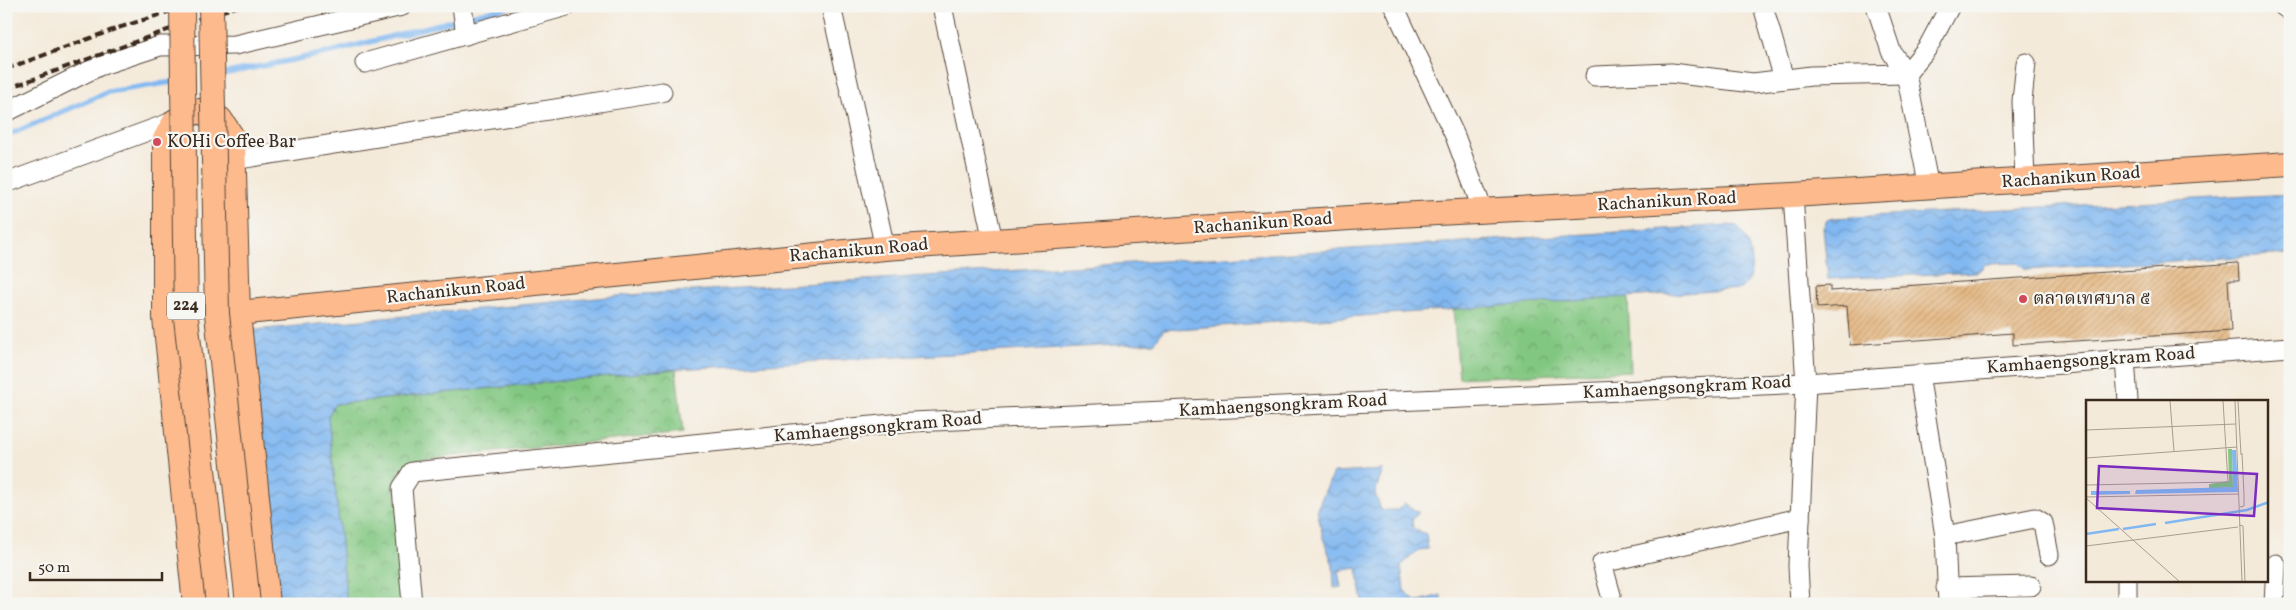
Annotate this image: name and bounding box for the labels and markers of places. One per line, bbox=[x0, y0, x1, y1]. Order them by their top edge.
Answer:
place label: KOHi Coffee Bar bbox=[167, 130, 297, 155]
marker: KOHi Coffee Bar bbox=[151, 136, 163, 148]
place label: ตลาดเทศบาล ๕ bbox=[2033, 287, 2150, 312]
marker: ตลาดเทศบาล ๕ bbox=[2017, 293, 2029, 305]

